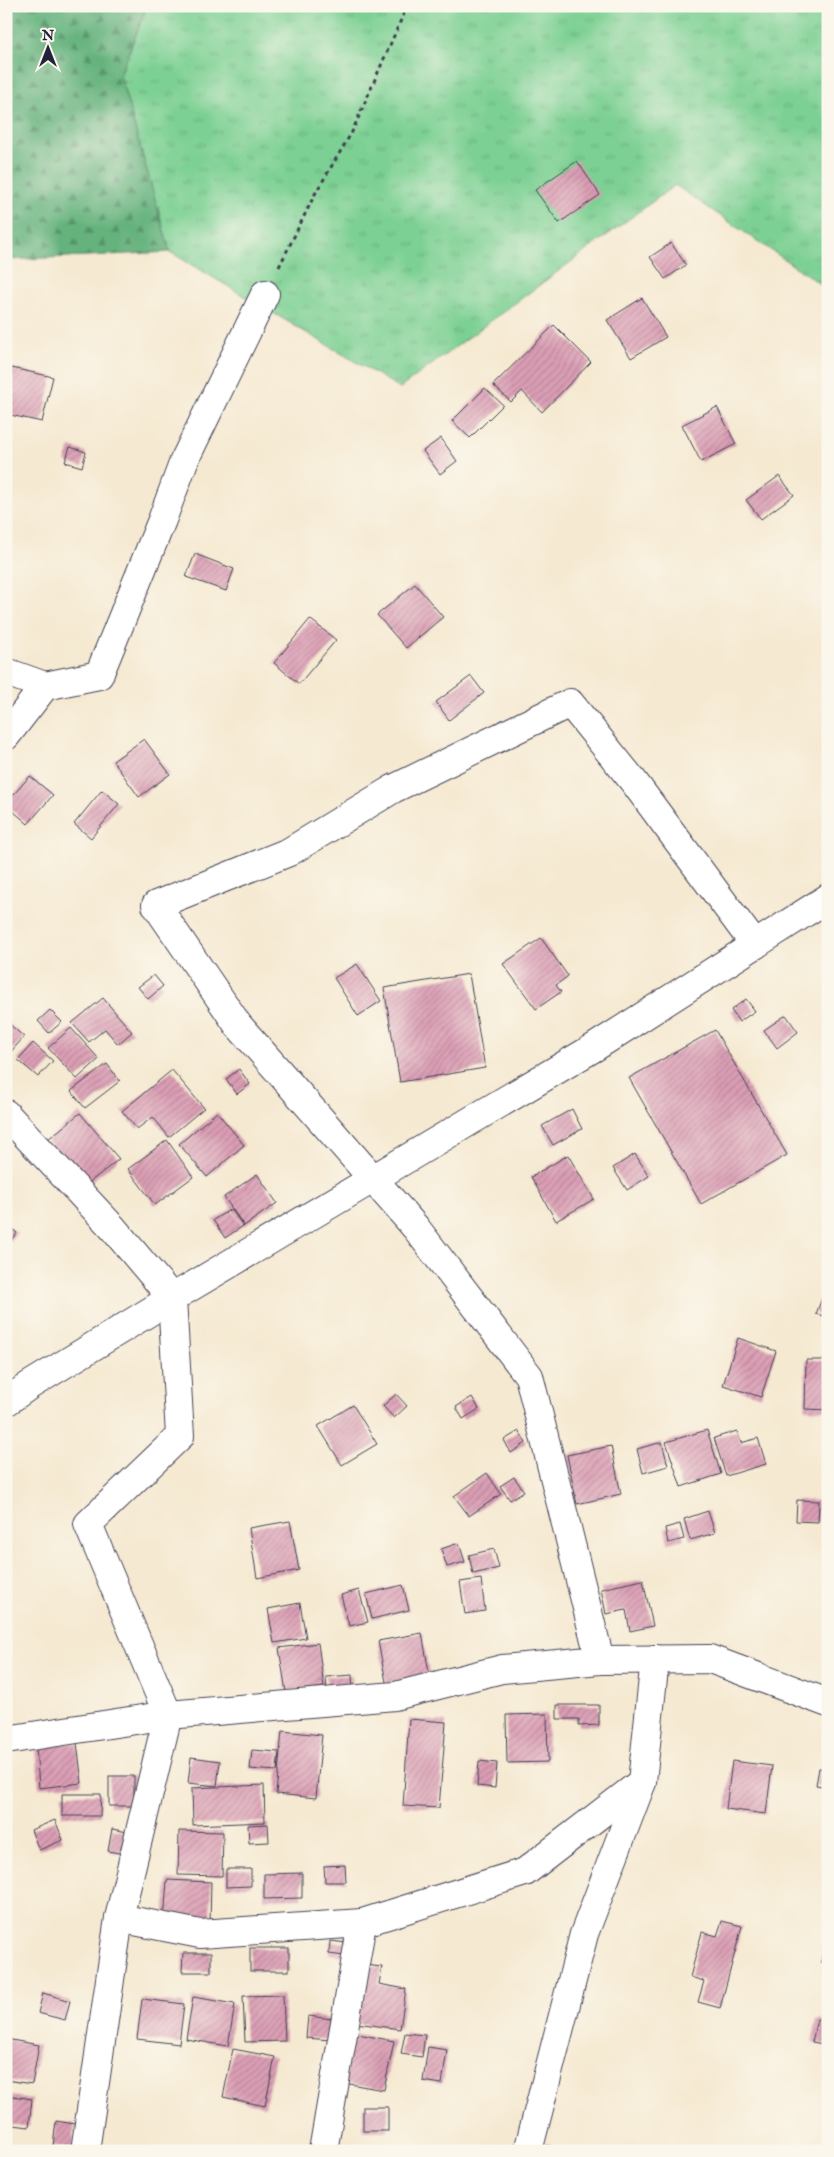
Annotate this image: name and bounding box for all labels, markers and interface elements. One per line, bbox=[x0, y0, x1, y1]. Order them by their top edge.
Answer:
north arrow bbox=[22, 22, 72, 72]
text: N bbox=[41, 27, 54, 45]

